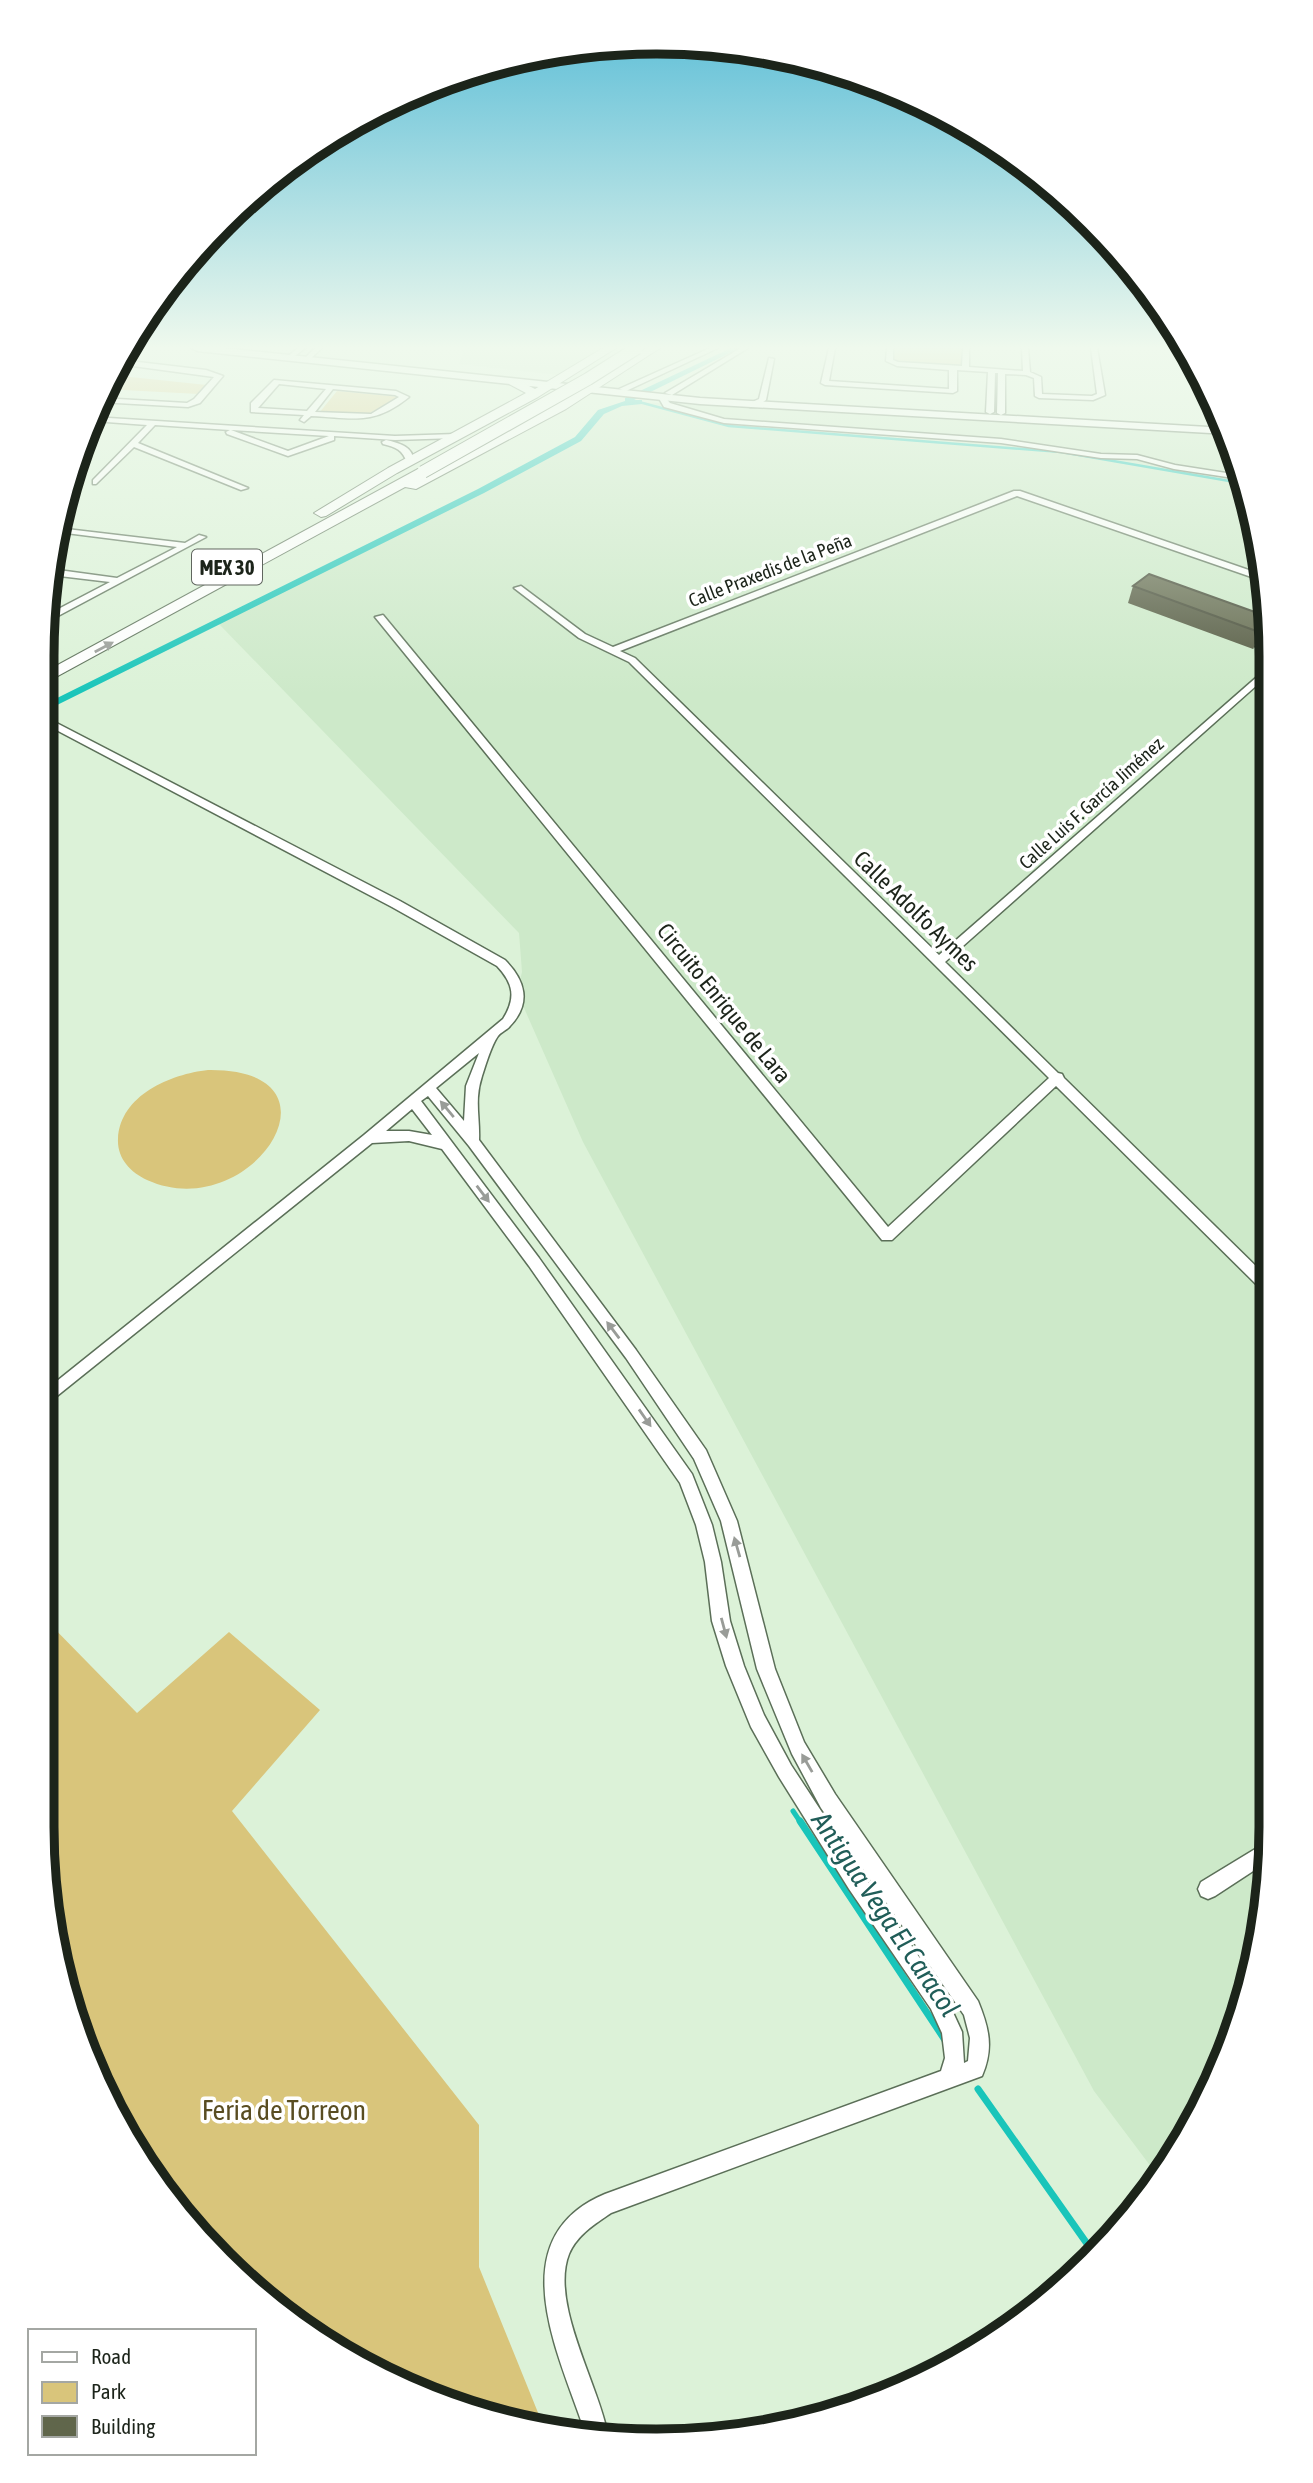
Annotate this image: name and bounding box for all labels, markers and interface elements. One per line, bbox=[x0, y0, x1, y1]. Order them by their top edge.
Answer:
street label: Calle Praxedis de la Peña bbox=[685, 529, 855, 611]
road number: MEX 30 bbox=[192, 550, 262, 584]
one-way arrow bbox=[94, 641, 114, 653]
street label: Calle Luis F. García Jiménez bbox=[1014, 732, 1168, 873]
street label: Calle Adolfo Aymes bbox=[849, 845, 983, 977]
street label: Circuito Enrique de Lara bbox=[652, 918, 796, 1088]
one-way arrow bbox=[439, 1101, 454, 1119]
one-way arrow bbox=[476, 1185, 490, 1203]
one-way arrow bbox=[607, 1321, 621, 1339]
one-way arrow bbox=[638, 1409, 652, 1427]
one-way arrow bbox=[731, 1536, 742, 1558]
one-way arrow bbox=[719, 1617, 730, 1639]
one-way arrow bbox=[801, 1753, 813, 1772]
water label: Antigua Vega El Caracol bbox=[805, 1805, 966, 2022]
park label: Feria de Torreon bbox=[202, 2094, 366, 2126]
legend bbox=[28, 2329, 256, 2455]
text: Road bbox=[91, 2344, 131, 2368]
text: Park bbox=[91, 2379, 126, 2403]
text: Building bbox=[91, 2414, 155, 2438]

